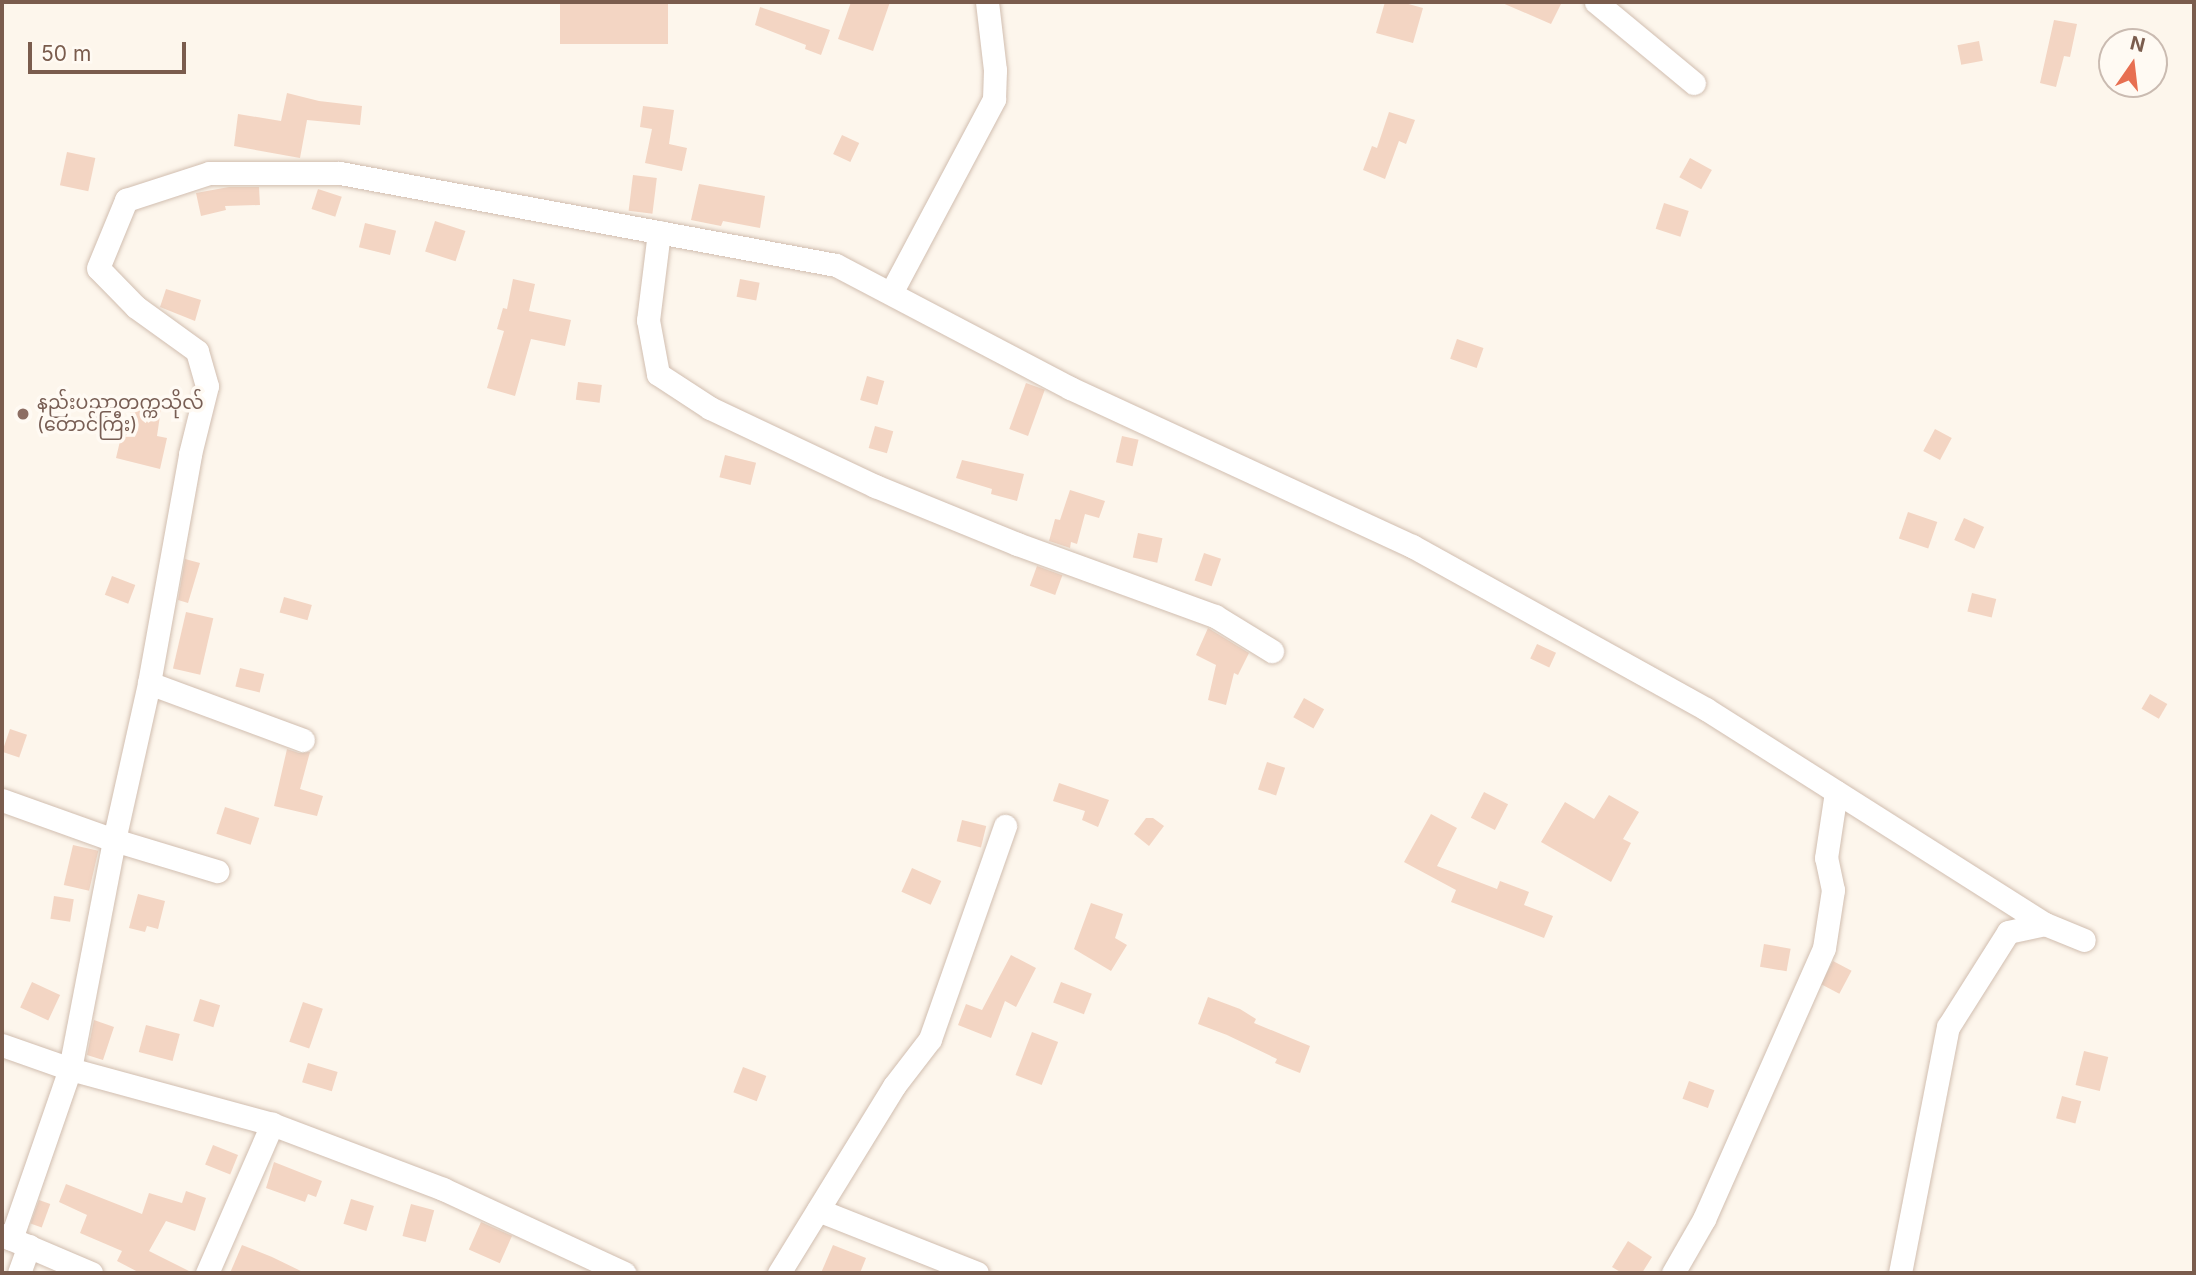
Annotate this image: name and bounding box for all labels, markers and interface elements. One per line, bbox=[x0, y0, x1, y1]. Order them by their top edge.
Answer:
scale bar bbox=[32, 28, 189, 72]
north arrow bbox=[2098, 28, 2168, 98]
text: N bbox=[2128, 31, 2148, 57]
text: 50 m bbox=[41, 41, 91, 66]
place label: နည်းပညာတက္ကသိုလ် (တောင်ကြီး) bbox=[37, 392, 204, 436]
marker: နည်းပညာတက္ကသိုလ် (တောင်ကြီး) bbox=[15, 406, 31, 422]

